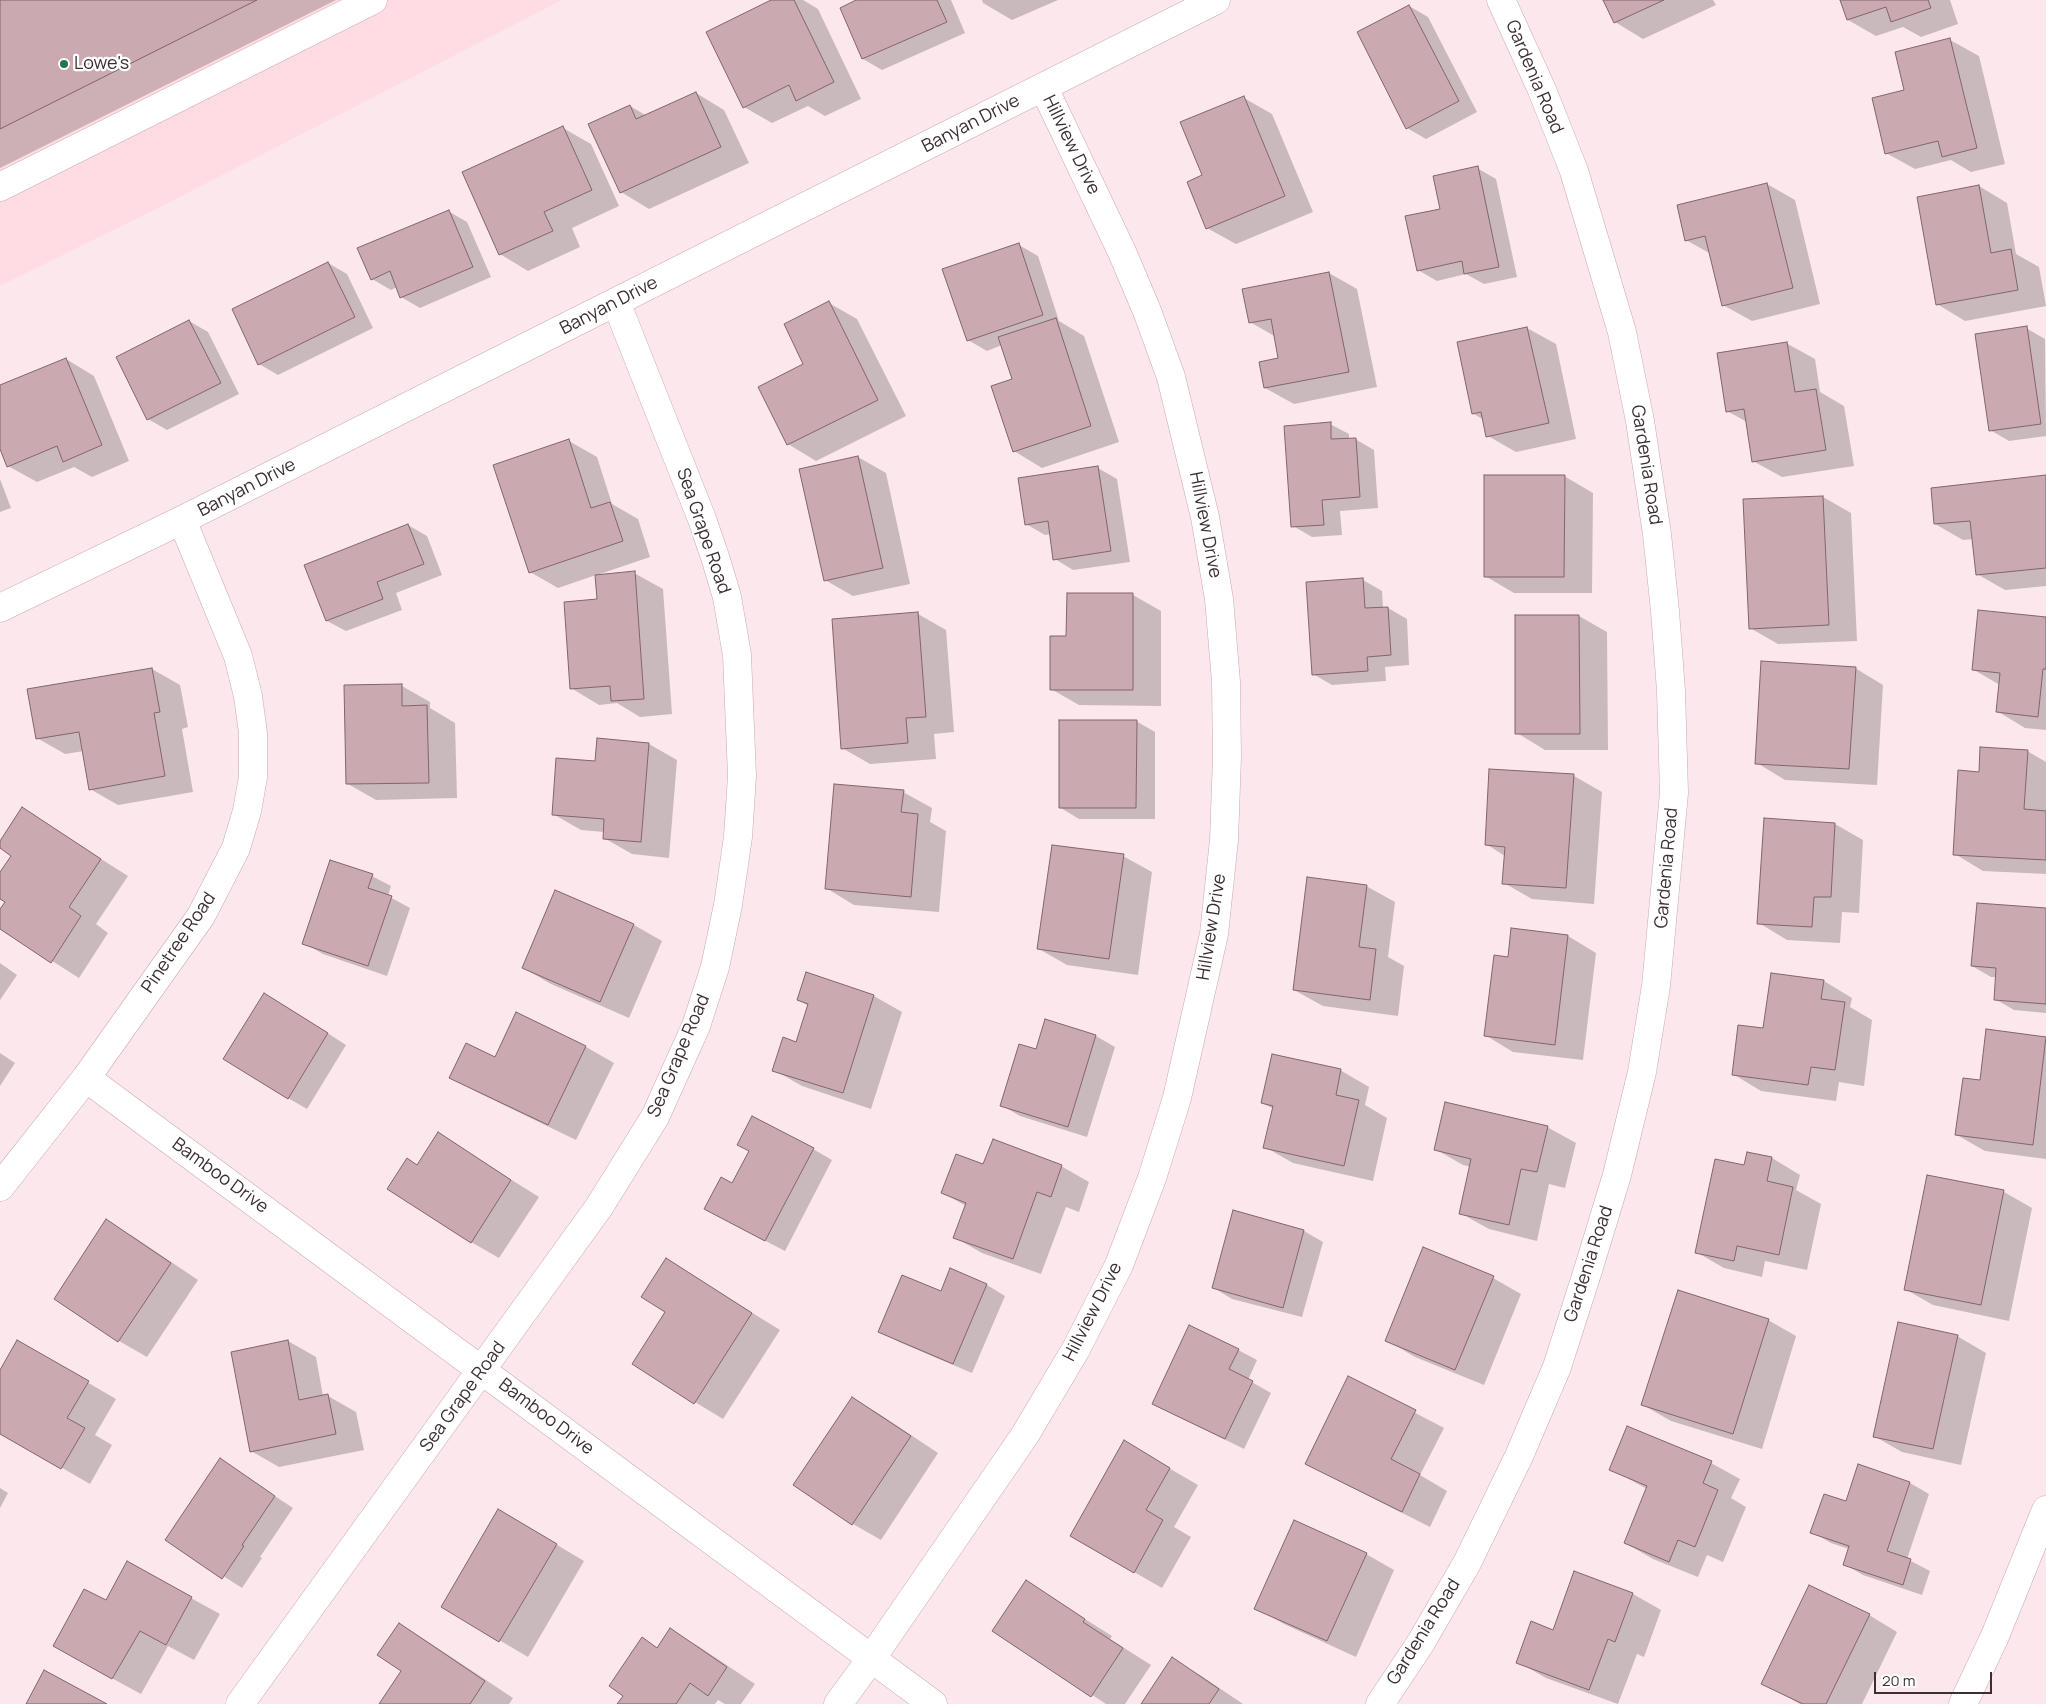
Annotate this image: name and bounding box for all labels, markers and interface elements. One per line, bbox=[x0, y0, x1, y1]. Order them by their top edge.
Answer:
street label: Gardenia Road bbox=[1500, 17, 1568, 137]
place label: Lowe's bbox=[74, 53, 129, 75]
marker: Lowe's bbox=[58, 58, 70, 70]
street label: Banyan Drive bbox=[918, 90, 1024, 158]
street label: Hillview Drive bbox=[1038, 92, 1104, 198]
street label: Banyan Drive bbox=[556, 272, 662, 340]
street label: Gardenia Road bbox=[1626, 404, 1666, 526]
street label: Banyan Drive bbox=[194, 454, 300, 522]
street label: Sea Grape Road bbox=[671, 465, 735, 597]
street label: Hillview Drive bbox=[1184, 470, 1226, 580]
street label: Gardenia Road bbox=[1651, 807, 1683, 929]
street label: Hillview Drive bbox=[1193, 872, 1231, 982]
street label: Pinetree Road bbox=[137, 888, 221, 998]
street label: Sea Grape Road bbox=[643, 991, 715, 1121]
street label: Bamboo Drive bbox=[168, 1134, 272, 1218]
street label: Gardenia Road bbox=[1560, 1203, 1618, 1325]
street label: Hillview Drive bbox=[1059, 1259, 1127, 1365]
street label: Sea Grape Road bbox=[416, 1338, 510, 1456]
street label: Bamboo Drive bbox=[494, 1374, 598, 1460]
street label: Gardenia Road bbox=[1383, 1575, 1465, 1689]
scale bar bbox=[1876, 1662, 1994, 1694]
text: 20 m bbox=[1882, 1670, 1915, 1691]

